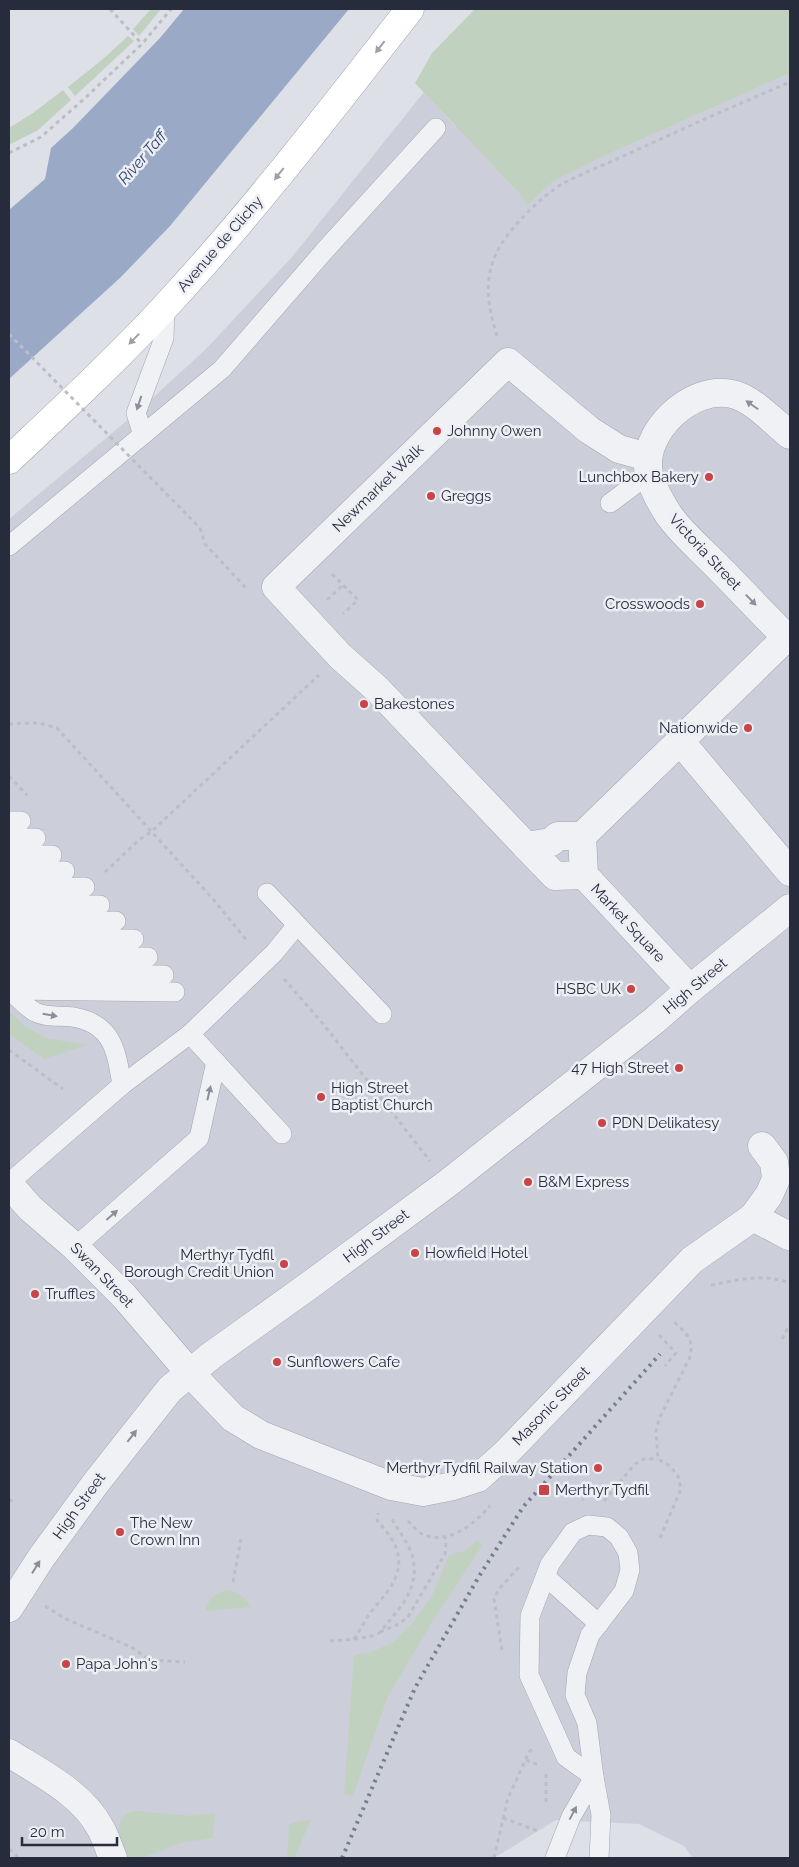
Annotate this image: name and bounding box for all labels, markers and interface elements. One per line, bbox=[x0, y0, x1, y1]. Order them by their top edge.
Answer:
one-way arrow bbox=[375, 40, 385, 54]
water label: River Taff bbox=[114, 125, 172, 188]
one-way arrow bbox=[274, 168, 285, 181]
street label: Avenue de Clichy bbox=[174, 192, 266, 296]
one-way arrow bbox=[128, 332, 140, 344]
one-way arrow bbox=[135, 396, 143, 411]
one-way arrow bbox=[745, 400, 759, 410]
place label: Johnny Owen bbox=[447, 422, 541, 440]
marker: Johnny Owen bbox=[431, 425, 443, 437]
street label: Newmarket Walk bbox=[329, 440, 427, 536]
place label: Lunchbox Bakery bbox=[579, 468, 699, 486]
marker: Lunchbox Bakery bbox=[703, 471, 715, 483]
place label: Greggs bbox=[441, 487, 491, 505]
marker: Greggs bbox=[425, 490, 437, 502]
street label: Victoria Street bbox=[665, 510, 745, 594]
one-way arrow bbox=[745, 594, 757, 606]
place label: Crosswoods bbox=[605, 595, 690, 613]
marker: Crosswoods bbox=[694, 598, 706, 610]
place label: Bakestones bbox=[374, 695, 454, 713]
marker: Bakestones bbox=[358, 698, 370, 710]
place label: Nationwide bbox=[659, 719, 738, 737]
marker: Nationwide bbox=[742, 722, 754, 734]
street label: Market Square bbox=[587, 880, 669, 966]
street label: High Street bbox=[659, 954, 731, 1018]
place label: HSBC UK bbox=[556, 980, 621, 998]
marker: HSBC UK bbox=[625, 983, 637, 995]
one-way arrow bbox=[43, 1012, 59, 1020]
place label: 47 High Street bbox=[571, 1059, 669, 1077]
marker: 47 High Street bbox=[673, 1062, 685, 1074]
place label: High Street Baptist Church bbox=[331, 1079, 433, 1114]
one-way arrow bbox=[205, 1086, 213, 1101]
marker: High Street Baptist Church bbox=[315, 1091, 327, 1103]
place label: PDN Delikatesy bbox=[612, 1114, 719, 1132]
marker: PDN Delikatesy bbox=[596, 1117, 608, 1129]
place label: B&M Express bbox=[538, 1173, 629, 1191]
marker: B&M Express bbox=[522, 1176, 534, 1188]
street label: High Street bbox=[340, 1205, 412, 1267]
one-way arrow bbox=[105, 1209, 117, 1221]
street label: Swan Street bbox=[67, 1239, 137, 1311]
place label: Howfield Hotel bbox=[425, 1244, 529, 1262]
place label: Merthyr Tydfil Borough Credit Union bbox=[124, 1246, 275, 1281]
marker: Howfield Hotel bbox=[409, 1247, 421, 1259]
marker: Merthyr Tydfil Borough Credit Union bbox=[278, 1258, 290, 1270]
place label: Truffles bbox=[45, 1285, 95, 1303]
marker: Truffles bbox=[29, 1288, 41, 1300]
place label: Sunflowers Cafe bbox=[287, 1353, 400, 1371]
marker: Sunflowers Cafe bbox=[271, 1356, 283, 1368]
street label: Masonic Street bbox=[509, 1363, 593, 1449]
one-way arrow bbox=[127, 1430, 138, 1443]
place label: Merthyr Tydfil Railway Station bbox=[386, 1459, 588, 1477]
marker: Merthyr Tydfil Railway Station bbox=[592, 1462, 604, 1474]
street label: High Street bbox=[49, 1469, 109, 1543]
place label: Merthyr Tydfil bbox=[555, 1481, 650, 1499]
marker: Merthyr Tydfil bbox=[537, 1483, 551, 1497]
place label: The New Crown Inn bbox=[130, 1514, 200, 1549]
marker: The New Crown Inn bbox=[114, 1526, 126, 1538]
one-way arrow bbox=[31, 1560, 40, 1574]
place label: Papa John's bbox=[76, 1655, 158, 1673]
marker: Papa John's bbox=[60, 1658, 72, 1670]
one-way arrow bbox=[569, 1806, 577, 1821]
scale bar bbox=[22, 1814, 118, 1846]
text: 20 m bbox=[30, 1823, 65, 1841]

